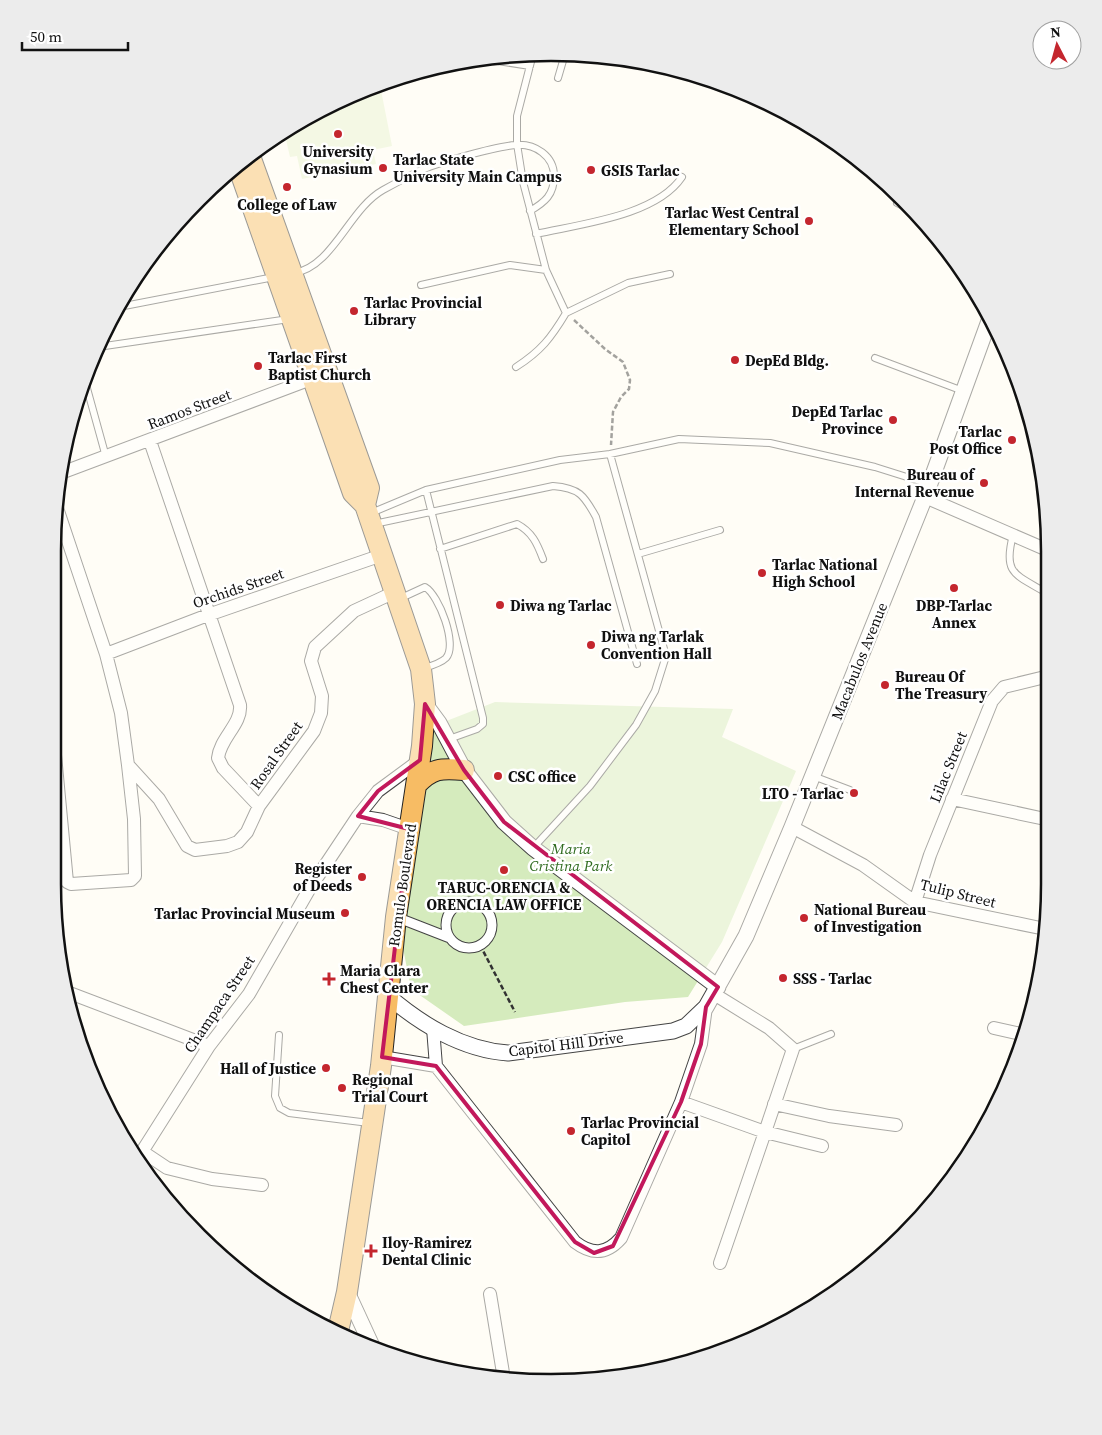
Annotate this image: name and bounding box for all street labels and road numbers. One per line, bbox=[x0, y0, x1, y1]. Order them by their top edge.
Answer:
street label: Ramos Street bbox=[144, 383, 234, 435]
street label: Orchids Street bbox=[190, 563, 286, 613]
street label: Macabulos Avenue bbox=[826, 599, 892, 723]
street label: Rosal Street bbox=[245, 717, 307, 793]
street label: Lilac Street bbox=[924, 728, 972, 806]
street label: Romulo Boulevard bbox=[383, 822, 421, 948]
street label: Tulip Street bbox=[918, 873, 998, 913]
street label: Champaca Street bbox=[179, 951, 259, 1057]
street label: Capitol Hill Drive bbox=[507, 1026, 625, 1061]

